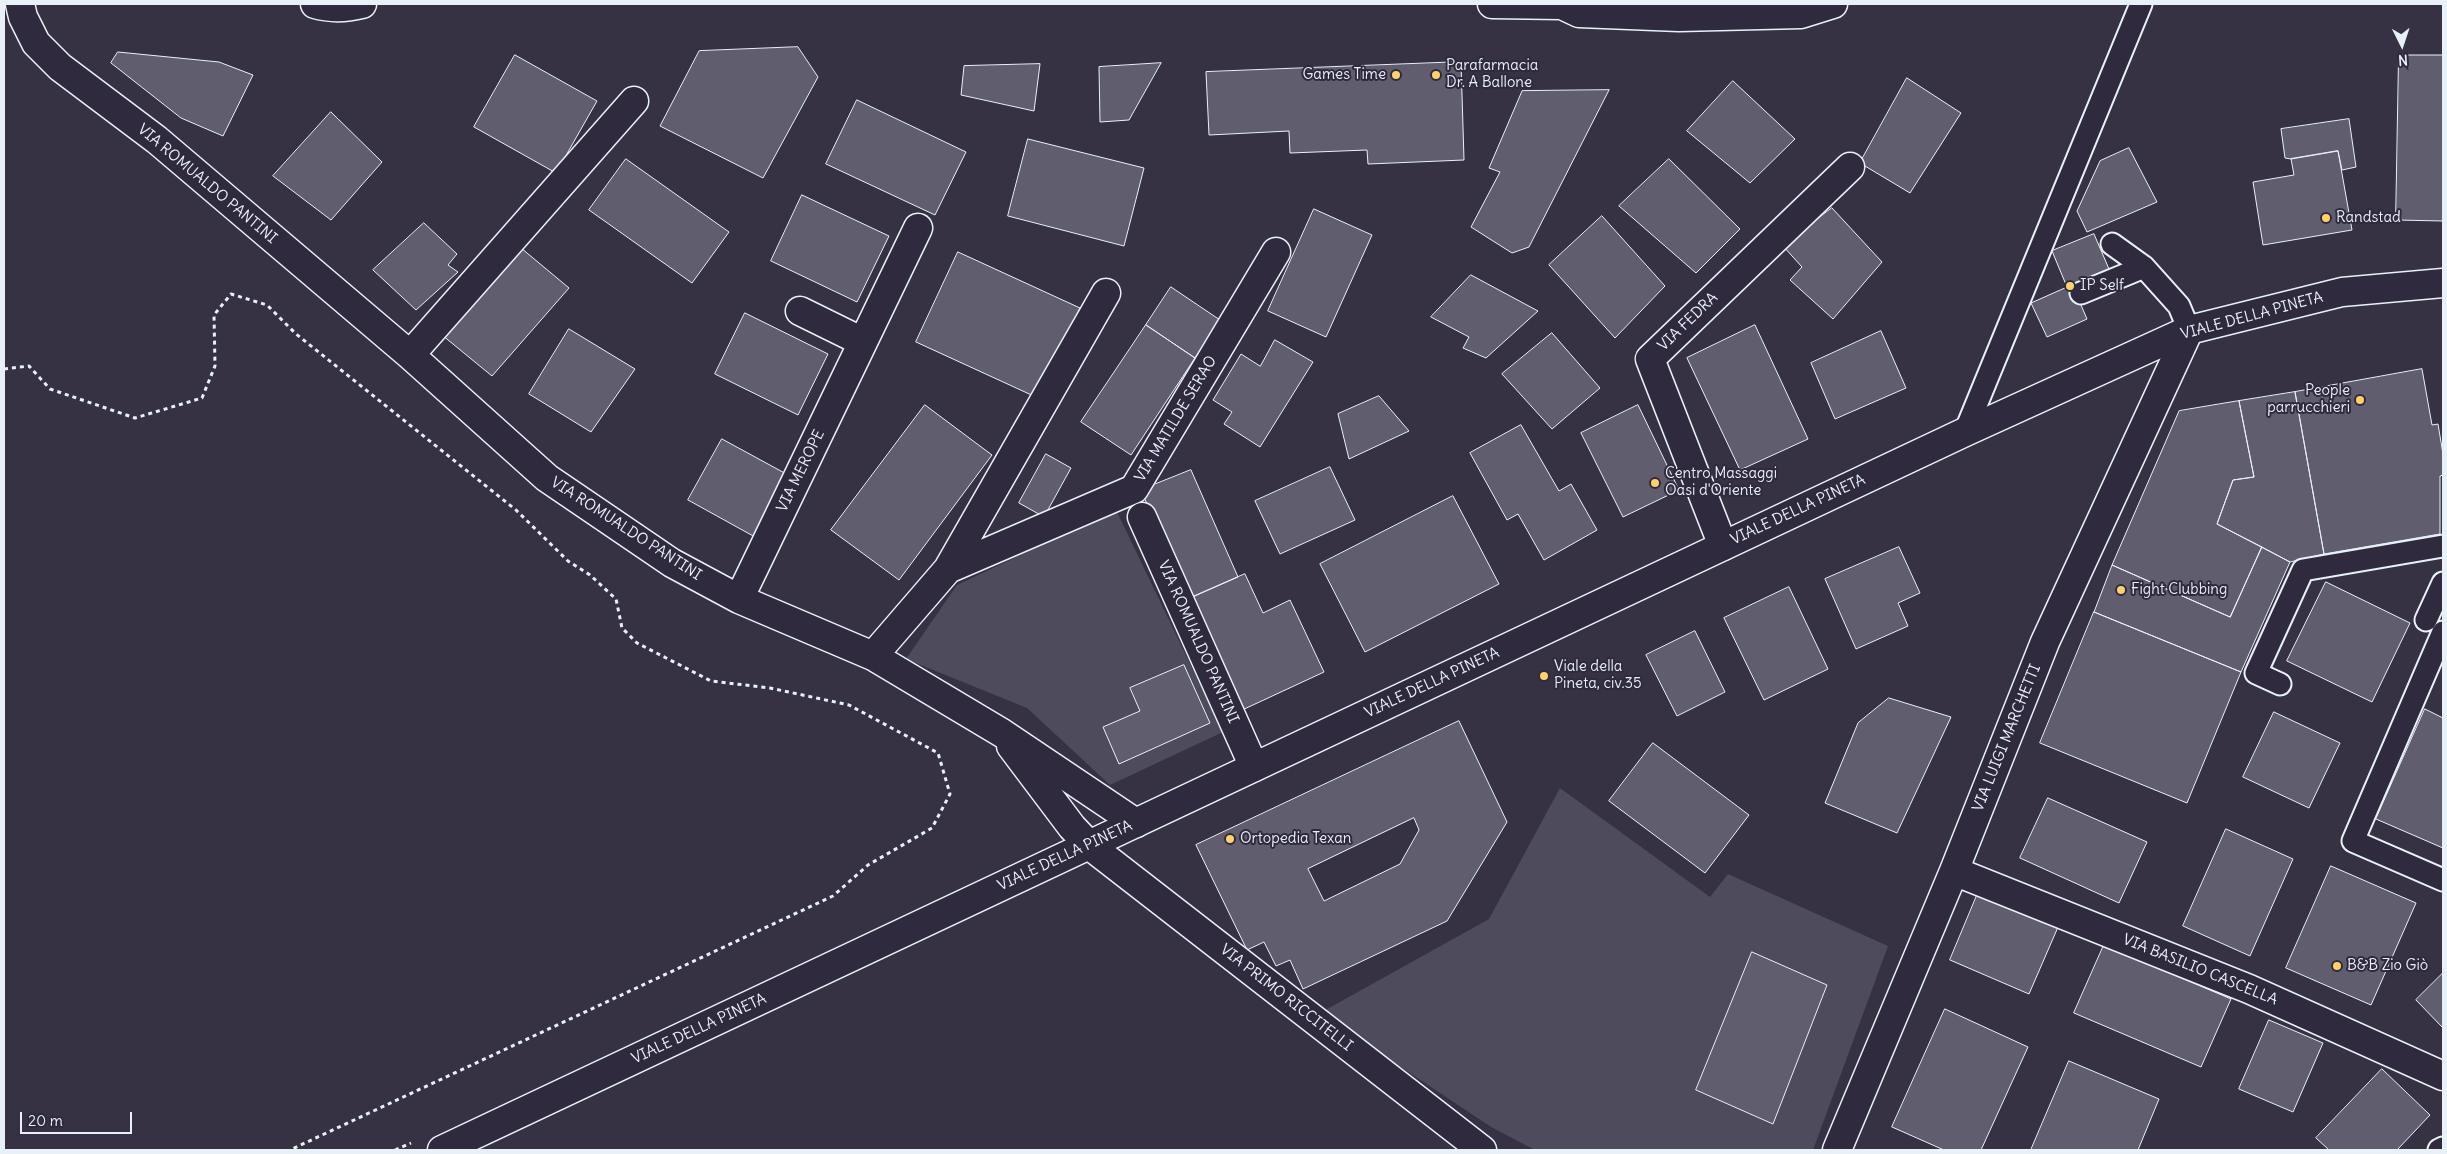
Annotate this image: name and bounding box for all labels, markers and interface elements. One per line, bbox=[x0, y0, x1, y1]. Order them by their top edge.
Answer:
north arrow bbox=[2377, 20, 2427, 70]
text: N bbox=[2398, 51, 2409, 69]
place label: Parafarmacia Dr. A Ballone bbox=[1446, 57, 1538, 92]
place label: Games Time bbox=[1303, 66, 1386, 84]
marker: Games Time bbox=[1390, 69, 1402, 81]
marker: Parafarmacia Dr. A Ballone bbox=[1430, 69, 1442, 81]
street label: VIA ROMUALDO PANTINI bbox=[134, 121, 280, 247]
place label: Randstad bbox=[2336, 209, 2401, 227]
marker: Randstad bbox=[2320, 212, 2332, 224]
place label: IP Self bbox=[2080, 277, 2124, 295]
marker: IP Self bbox=[2064, 280, 2076, 292]
street label: VIALE DELLA PINETA bbox=[2179, 288, 2325, 344]
street label: VIA FEDRA bbox=[1654, 289, 1722, 355]
street label: VIA MATILDE SERAO bbox=[1131, 353, 1221, 485]
place label: People parrucchieri bbox=[2267, 382, 2350, 417]
marker: People parrucchieri bbox=[2354, 394, 2366, 406]
street label: VIA MEROPE bbox=[773, 427, 829, 515]
place label: Centro Massaggi Oasi d'Oriente bbox=[1665, 465, 1777, 500]
street label: VIALE DELLA PINETA bbox=[1728, 471, 1868, 549]
street label: VIA ROMUALDO PANTINI bbox=[547, 474, 705, 584]
marker: Centro Massaggi Oasi d'Oriente bbox=[1649, 477, 1661, 489]
street label: VIA ROMUALDO PANTINI bbox=[1154, 558, 1242, 726]
place label: Fight Clubbing bbox=[2131, 581, 2227, 599]
marker: Fight Clubbing bbox=[2115, 584, 2127, 596]
street label: VIALE DELLA PINETA bbox=[1362, 644, 1502, 722]
place label: Viale della Pineta, civ.35 bbox=[1554, 658, 1642, 693]
street label: VIA LUIGI MARCHETTI bbox=[1969, 662, 2045, 814]
marker: Viale della Pineta, civ.35 bbox=[1538, 670, 1550, 682]
street label: VIALE DELLA PINETA bbox=[995, 817, 1135, 895]
place label: Ortopedia Texan bbox=[1240, 830, 1351, 848]
marker: Ortopedia Texan bbox=[1224, 833, 1236, 845]
street label: VIA BASILIO CASCELLA bbox=[2120, 931, 2280, 1009]
street label: VIA PRIMO RICCITELLI bbox=[1216, 941, 1356, 1055]
place label: B&B Zio Giò bbox=[2347, 957, 2428, 975]
marker: B&B Zio Giò bbox=[2331, 960, 2343, 972]
street label: VIALE DELLA PINETA bbox=[629, 990, 769, 1068]
scale bar bbox=[22, 1102, 135, 1134]
text: 20 m bbox=[28, 1111, 63, 1130]

